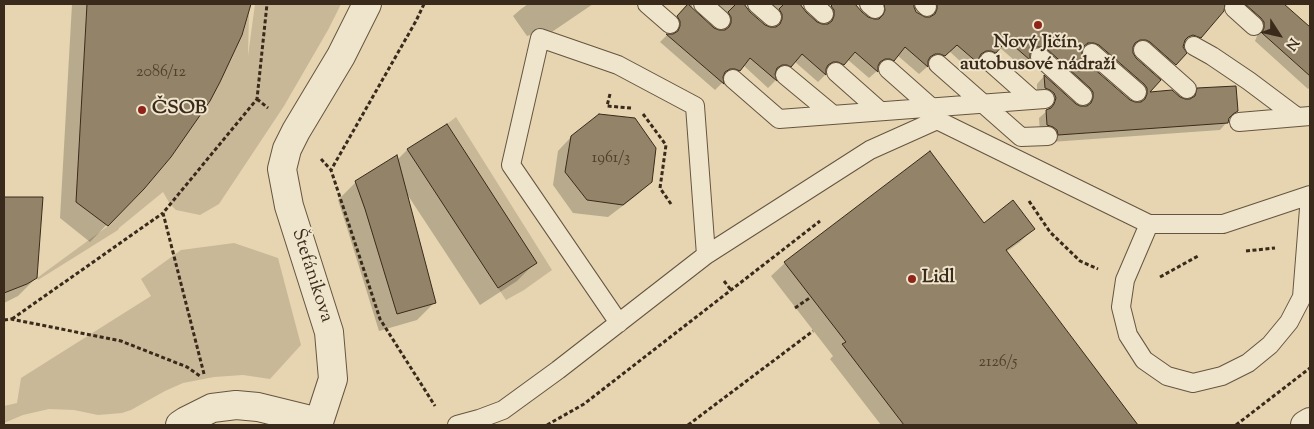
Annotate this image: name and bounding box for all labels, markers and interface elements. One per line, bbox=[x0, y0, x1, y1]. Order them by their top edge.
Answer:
north arrow bbox=[1254, 10, 1304, 60]
marker: Nový Jičín, autobusové nádraží bbox=[1032, 19, 1044, 31]
place label: Nový Jičín, autobusové nádraží bbox=[960, 33, 1116, 77]
text: N bbox=[1280, 33, 1303, 54]
house number: 2086/12 bbox=[136, 63, 186, 83]
place label: ČSOB bbox=[152, 99, 207, 121]
marker: ČSOB bbox=[136, 104, 148, 116]
house number: 1961/3 bbox=[592, 149, 630, 169]
street label: Štefánikova bbox=[285, 226, 337, 326]
place label: Lidl bbox=[922, 268, 955, 290]
marker: Lidl bbox=[906, 273, 918, 285]
house number: 2126/5 bbox=[978, 353, 1018, 373]

